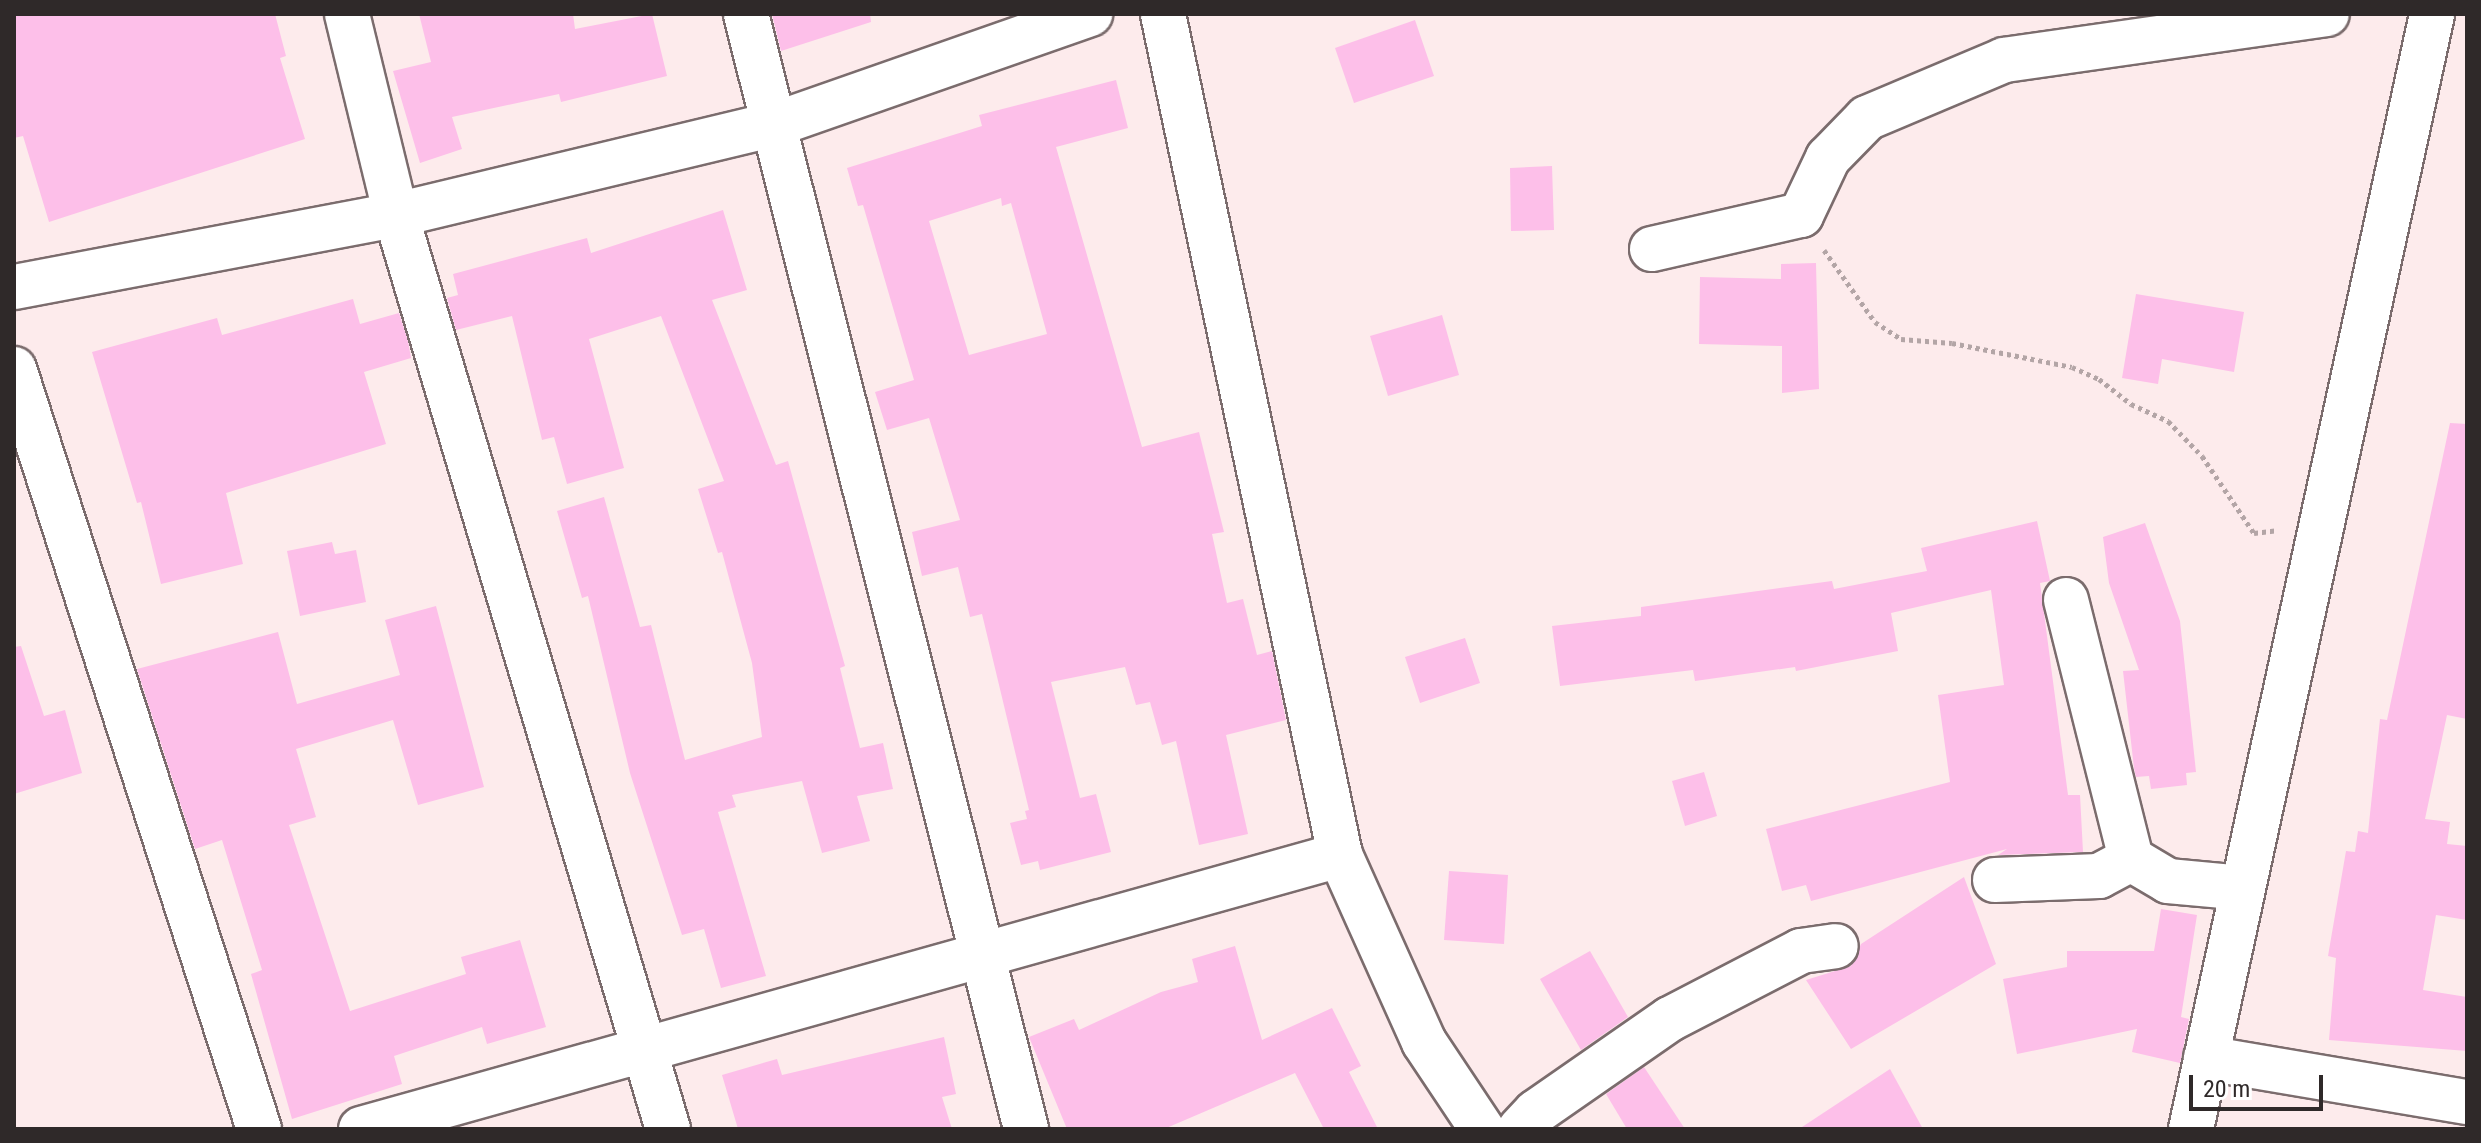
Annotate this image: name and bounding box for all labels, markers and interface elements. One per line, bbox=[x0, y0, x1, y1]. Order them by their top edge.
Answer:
scale bar bbox=[2193, 1059, 2327, 1109]
text: 20 m bbox=[2203, 1075, 2250, 1103]

